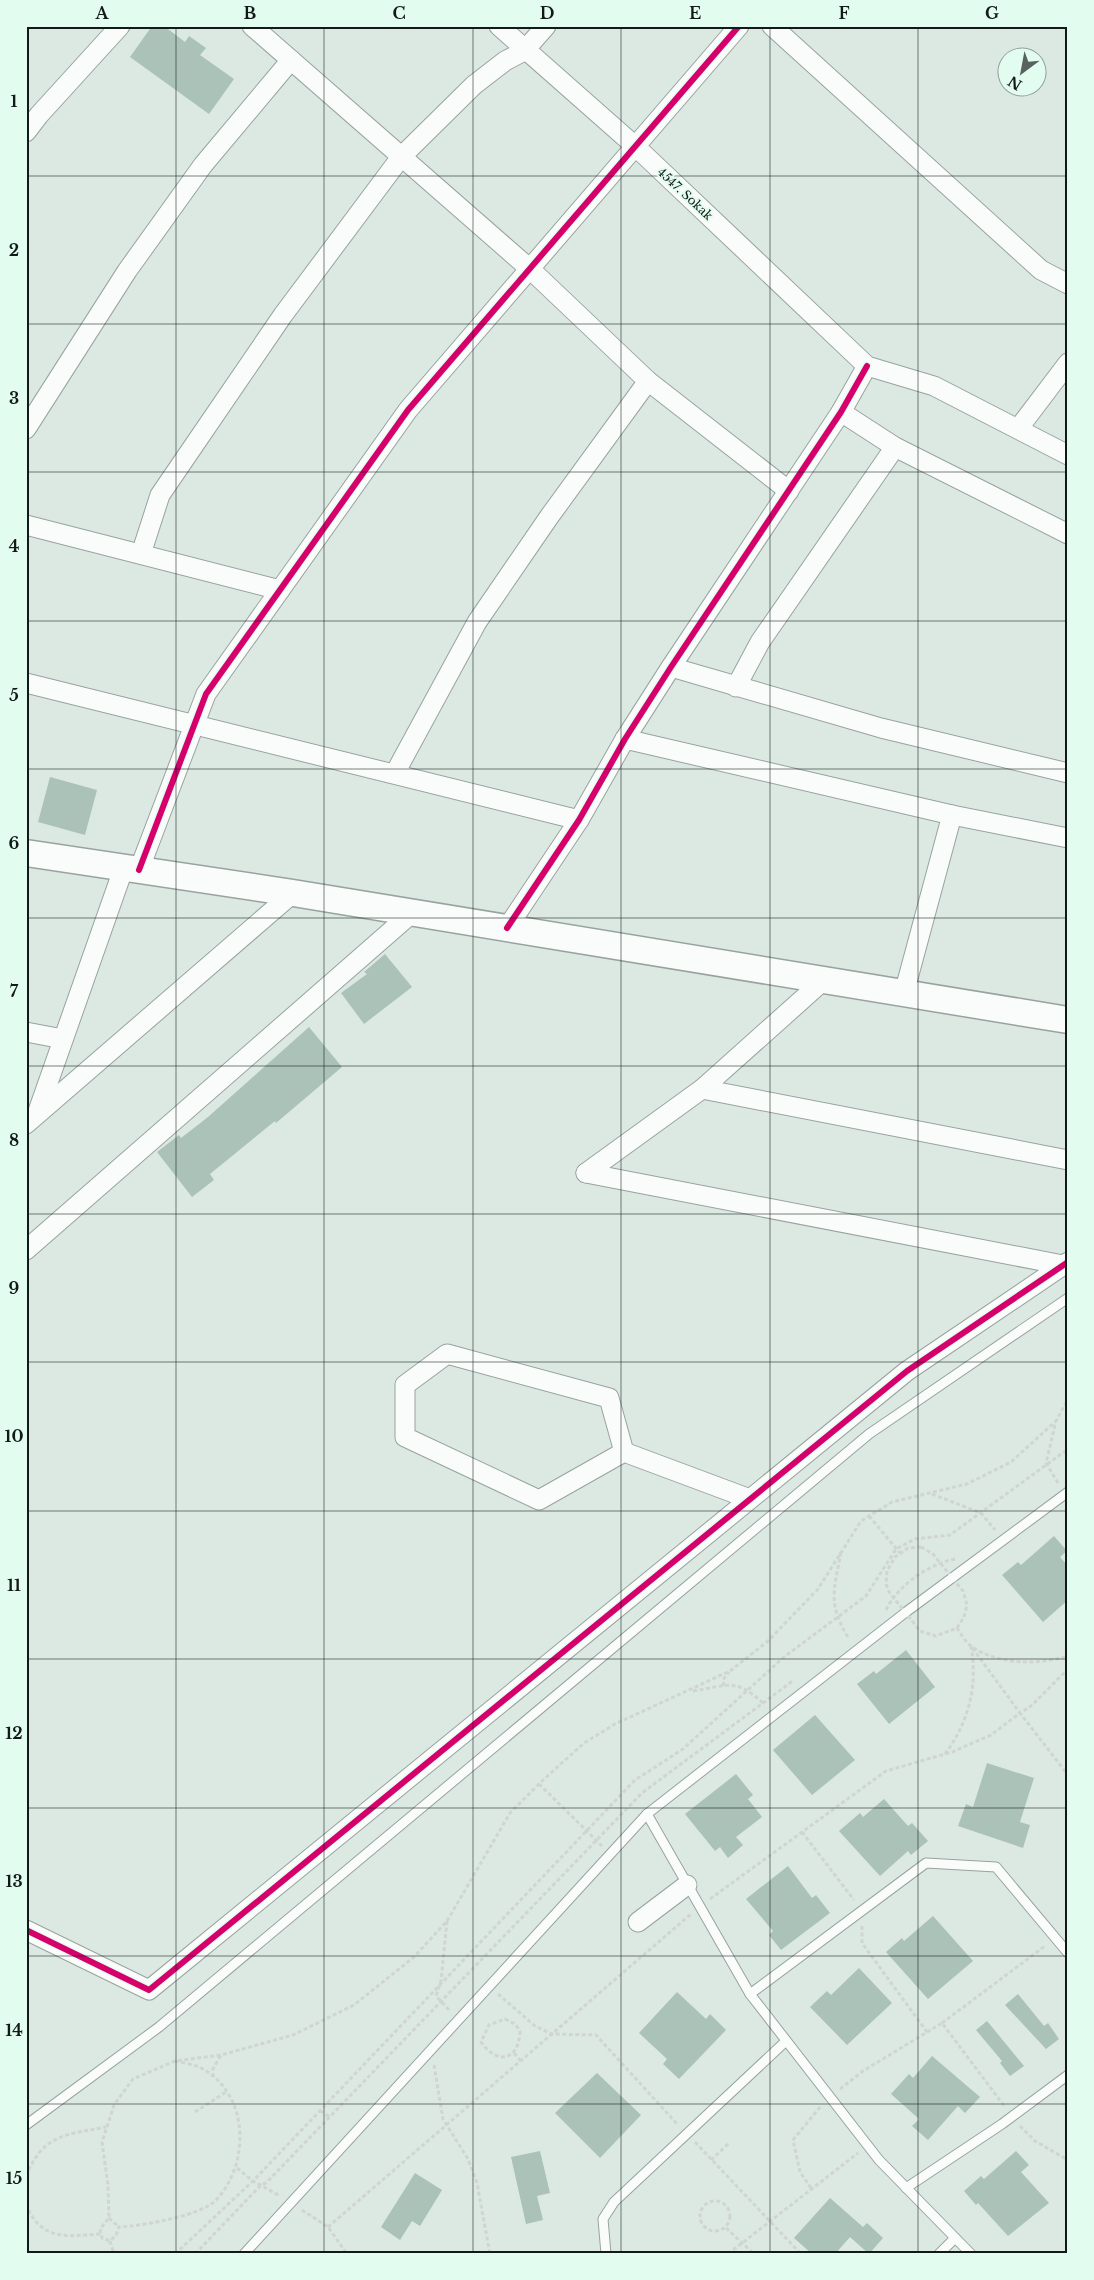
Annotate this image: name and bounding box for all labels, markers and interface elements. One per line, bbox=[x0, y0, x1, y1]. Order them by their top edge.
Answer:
text: A bbox=[95, 3, 110, 23]
text: B bbox=[244, 3, 257, 23]
text: C bbox=[392, 3, 406, 23]
text: D bbox=[540, 3, 554, 23]
text: E bbox=[689, 3, 701, 23]
text: F bbox=[838, 3, 850, 23]
text: G bbox=[985, 3, 999, 23]
north arrow bbox=[996, 48, 1046, 98]
text: N bbox=[1005, 72, 1025, 94]
text: 1 bbox=[11, 91, 18, 111]
street label: 4547. Sokak bbox=[655, 164, 716, 223]
text: 2 bbox=[9, 240, 19, 260]
text: 3 bbox=[9, 388, 19, 408]
text: 4 bbox=[9, 536, 19, 556]
text: 5 bbox=[9, 685, 19, 705]
text: 6 bbox=[9, 833, 20, 853]
text: 7 bbox=[10, 981, 19, 1001]
text: 8 bbox=[9, 1130, 19, 1150]
text: 9 bbox=[9, 1278, 20, 1298]
text: 10 bbox=[4, 1426, 24, 1446]
text: 11 bbox=[7, 1575, 21, 1595]
text: 12 bbox=[5, 1723, 23, 1743]
text: 13 bbox=[5, 1871, 23, 1891]
text: 14 bbox=[5, 2020, 23, 2040]
text: 15 bbox=[6, 2168, 22, 2188]

